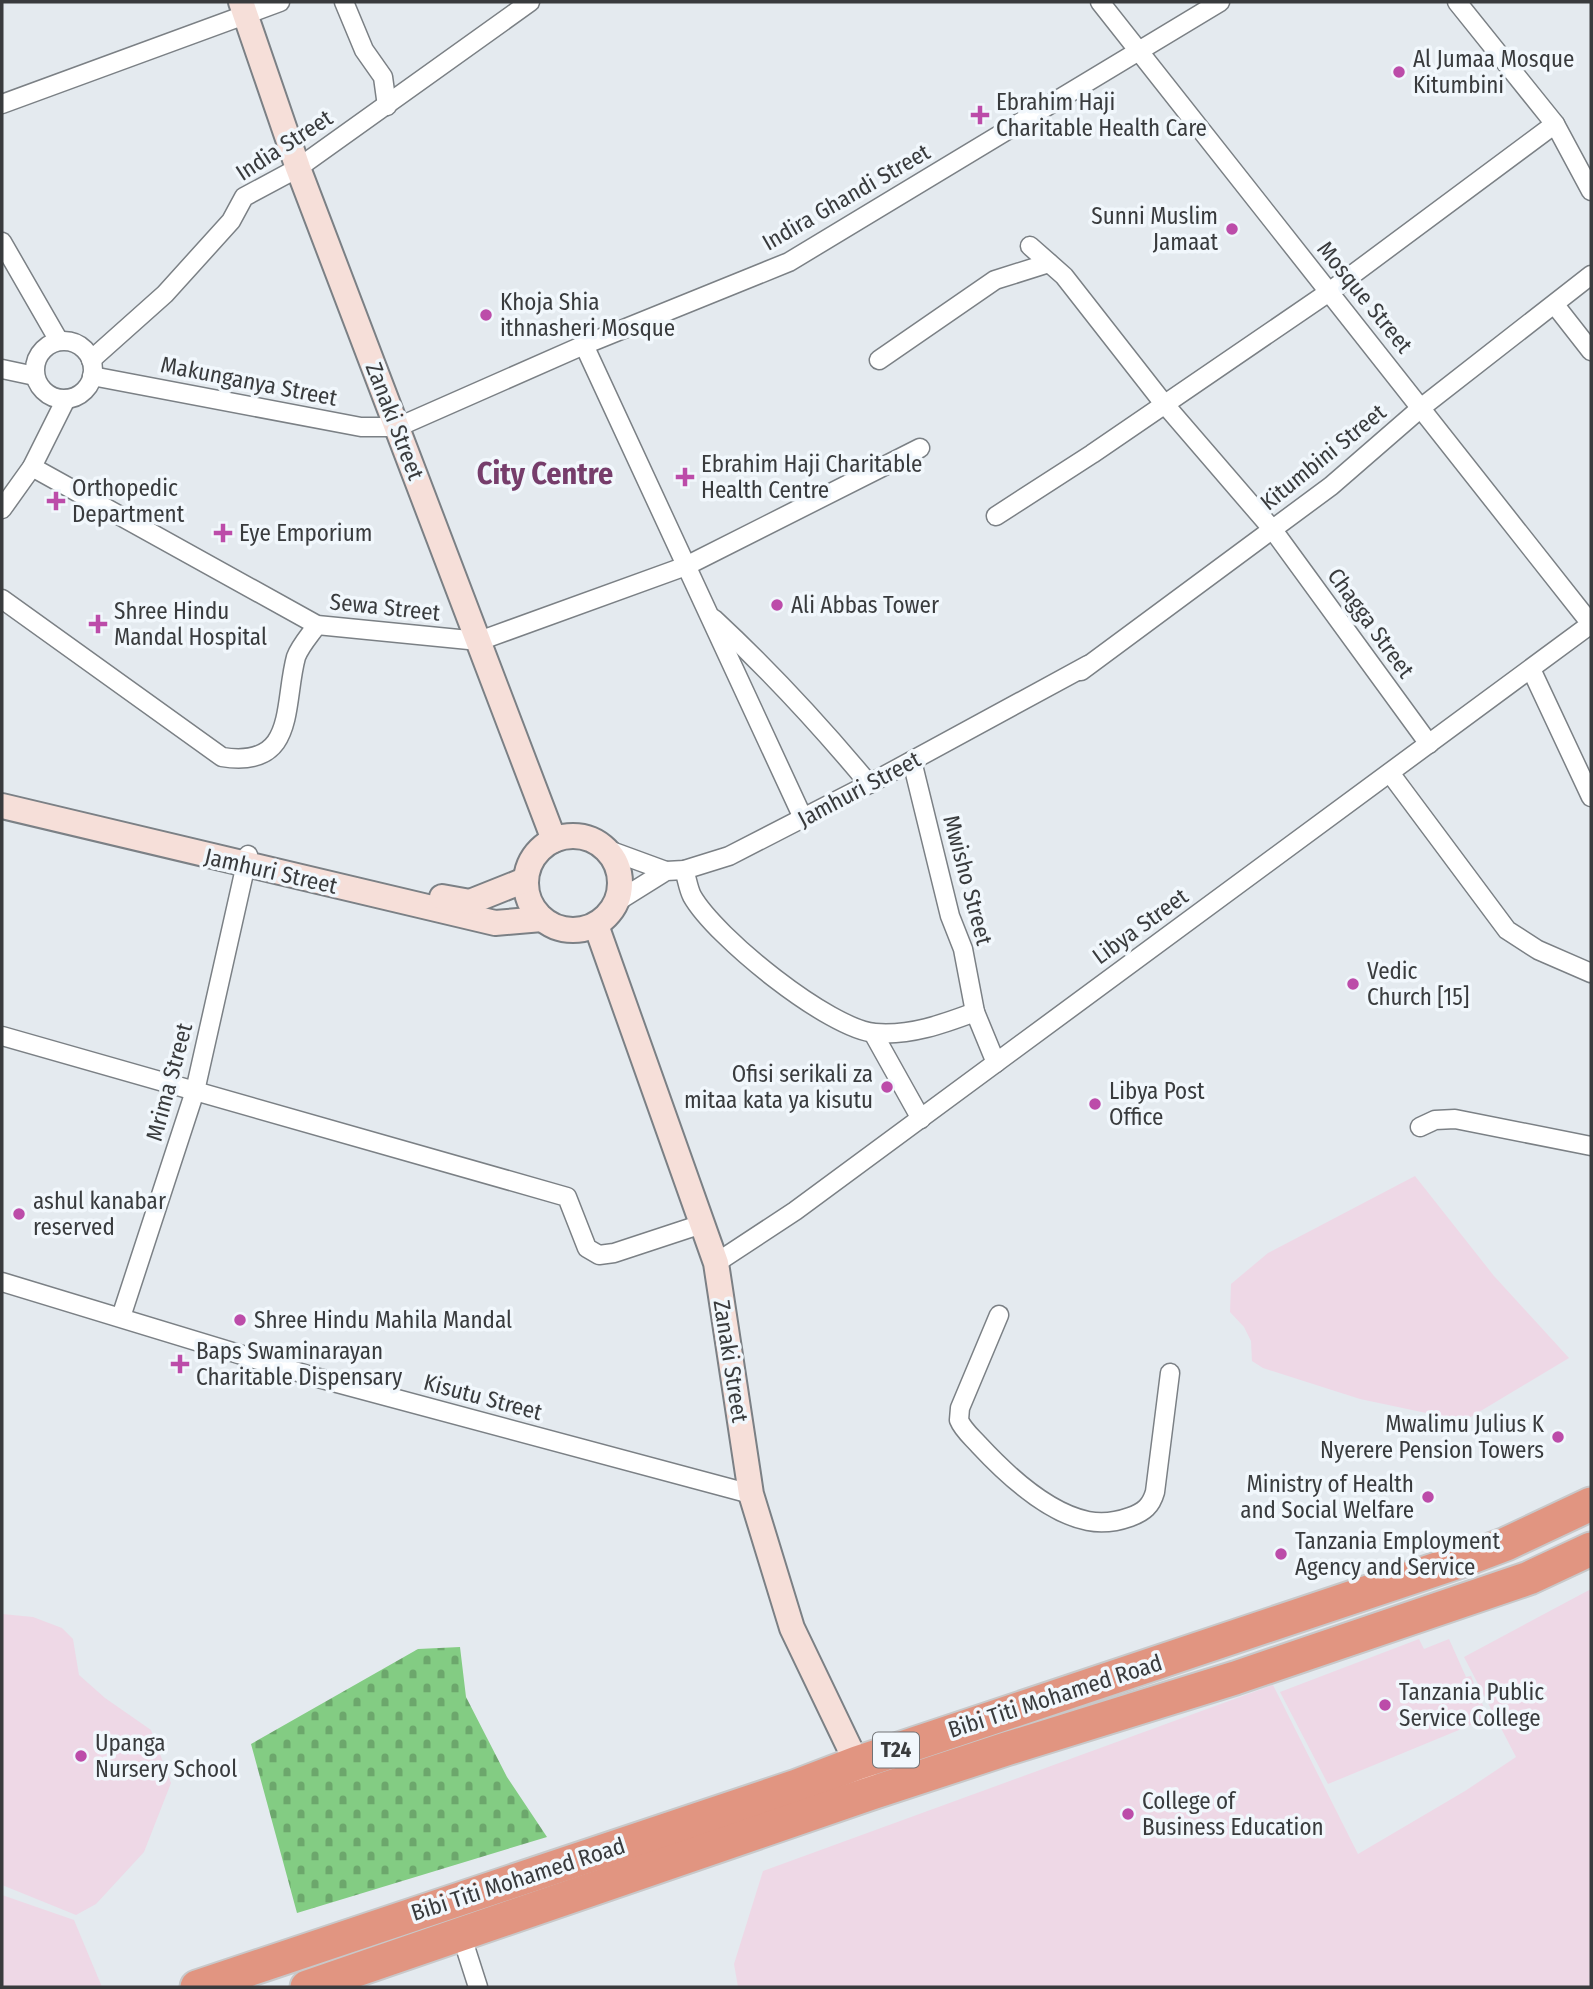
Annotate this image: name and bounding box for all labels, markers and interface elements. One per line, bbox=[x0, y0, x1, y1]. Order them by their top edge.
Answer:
place label: Al Jumaa Mosque Kitumbini bbox=[1413, 45, 1574, 99]
marker: Al Jumaa Mosque Kitumbini bbox=[1391, 64, 1407, 80]
place label: Ebrahim Haji Charitable Health Care bbox=[996, 88, 1207, 142]
street label: India Street bbox=[230, 103, 338, 187]
marker: Ebrahim Haji Charitable Health Care bbox=[970, 105, 990, 125]
street label: Indira Ghandi Street bbox=[757, 137, 935, 256]
place label: Sunni Muslim Jamaat bbox=[1091, 202, 1218, 256]
marker: Sunni Muslim Jamaat bbox=[1224, 221, 1240, 237]
street label: Mosque Street bbox=[1311, 235, 1419, 359]
place label: Khoja Shia ithnasheri Mosque bbox=[500, 288, 675, 342]
marker: Khoja Shia ithnasheri Mosque bbox=[478, 307, 494, 323]
street label: Makunganya Street bbox=[158, 350, 340, 412]
street label: Zanaki Street bbox=[360, 358, 430, 484]
street label: Kitumbini Street bbox=[1255, 398, 1392, 516]
place label: Ebrahim Haji Charitable Health Centre bbox=[701, 450, 922, 504]
district label: City Centre bbox=[477, 456, 613, 492]
marker: Ebrahim Haji Charitable Health Centre bbox=[675, 467, 695, 487]
place label: Orthopedic Department bbox=[72, 474, 185, 528]
marker: Orthopedic Department bbox=[46, 491, 66, 511]
place label: Eye Emporium bbox=[239, 519, 372, 547]
marker: Eye Emporium bbox=[213, 523, 233, 543]
street label: Chagga Street bbox=[1322, 563, 1421, 684]
street label: Sewa Street bbox=[328, 587, 442, 627]
place label: Ali Abbas Tower bbox=[791, 591, 939, 619]
place label: Shree Hindu Mandal Hospital bbox=[114, 597, 267, 651]
marker: Ali Abbas Tower bbox=[769, 597, 785, 613]
marker: Shree Hindu Mandal Hospital bbox=[88, 614, 108, 634]
street label: Jamhuri Street bbox=[793, 745, 926, 833]
street label: Mwisho Street bbox=[937, 812, 999, 948]
street label: Jamhuri Street bbox=[202, 842, 340, 900]
street label: Libya Street bbox=[1087, 882, 1194, 970]
place label: Vedic Church [15] bbox=[1367, 957, 1470, 1011]
marker: Vedic Church [15] bbox=[1345, 976, 1361, 992]
street label: Mrima Street bbox=[140, 1019, 198, 1144]
place label: Ofisi serikali za mitaa kata ya kisutu bbox=[684, 1060, 873, 1114]
place label: Libya Post Office bbox=[1109, 1077, 1205, 1131]
marker: Ofisi serikali za mitaa kata ya kisutu bbox=[879, 1079, 895, 1095]
marker: Libya Post Office bbox=[1087, 1096, 1103, 1112]
place label: ashul kanabar reserved bbox=[33, 1187, 166, 1241]
marker: ashul kanabar reserved bbox=[11, 1206, 27, 1222]
street label: Zanaki Street bbox=[708, 1298, 755, 1425]
place label: Shree Hindu Mahila Mandal bbox=[254, 1306, 512, 1334]
marker: Shree Hindu Mahila Mandal bbox=[232, 1312, 248, 1328]
place label: Baps Swaminarayan Charitable Dispensary bbox=[196, 1337, 403, 1391]
marker: Baps Swaminarayan Charitable Dispensary bbox=[170, 1354, 190, 1374]
street label: Kisutu Street bbox=[421, 1368, 546, 1426]
place label: Mwalimu Julius K Nyerere Pension Towers bbox=[1320, 1410, 1545, 1464]
marker: Mwalimu Julius K Nyerere Pension Towers bbox=[1550, 1429, 1566, 1445]
place label: Ministry of Health and Social Welfare bbox=[1240, 1470, 1414, 1524]
marker: Ministry of Health and Social Welfare bbox=[1420, 1489, 1436, 1505]
place label: Tanzania Employment Agency and Service bbox=[1295, 1527, 1500, 1581]
marker: Tanzania Employment Agency and Service bbox=[1273, 1546, 1289, 1562]
street label: Bibi Titi Mohamed Road bbox=[944, 1648, 1166, 1744]
place label: Tanzania Public Service College bbox=[1399, 1678, 1544, 1732]
marker: Tanzania Public Service College bbox=[1377, 1697, 1393, 1713]
place label: Upanga Nursery School bbox=[95, 1729, 237, 1783]
road number: T24 bbox=[873, 1732, 919, 1768]
marker: Upanga Nursery School bbox=[73, 1748, 89, 1764]
place label: College of Business Education bbox=[1142, 1787, 1324, 1841]
marker: College of Business Education bbox=[1120, 1806, 1136, 1822]
street label: Bibi Titi Mohamed Road bbox=[407, 1831, 629, 1927]

